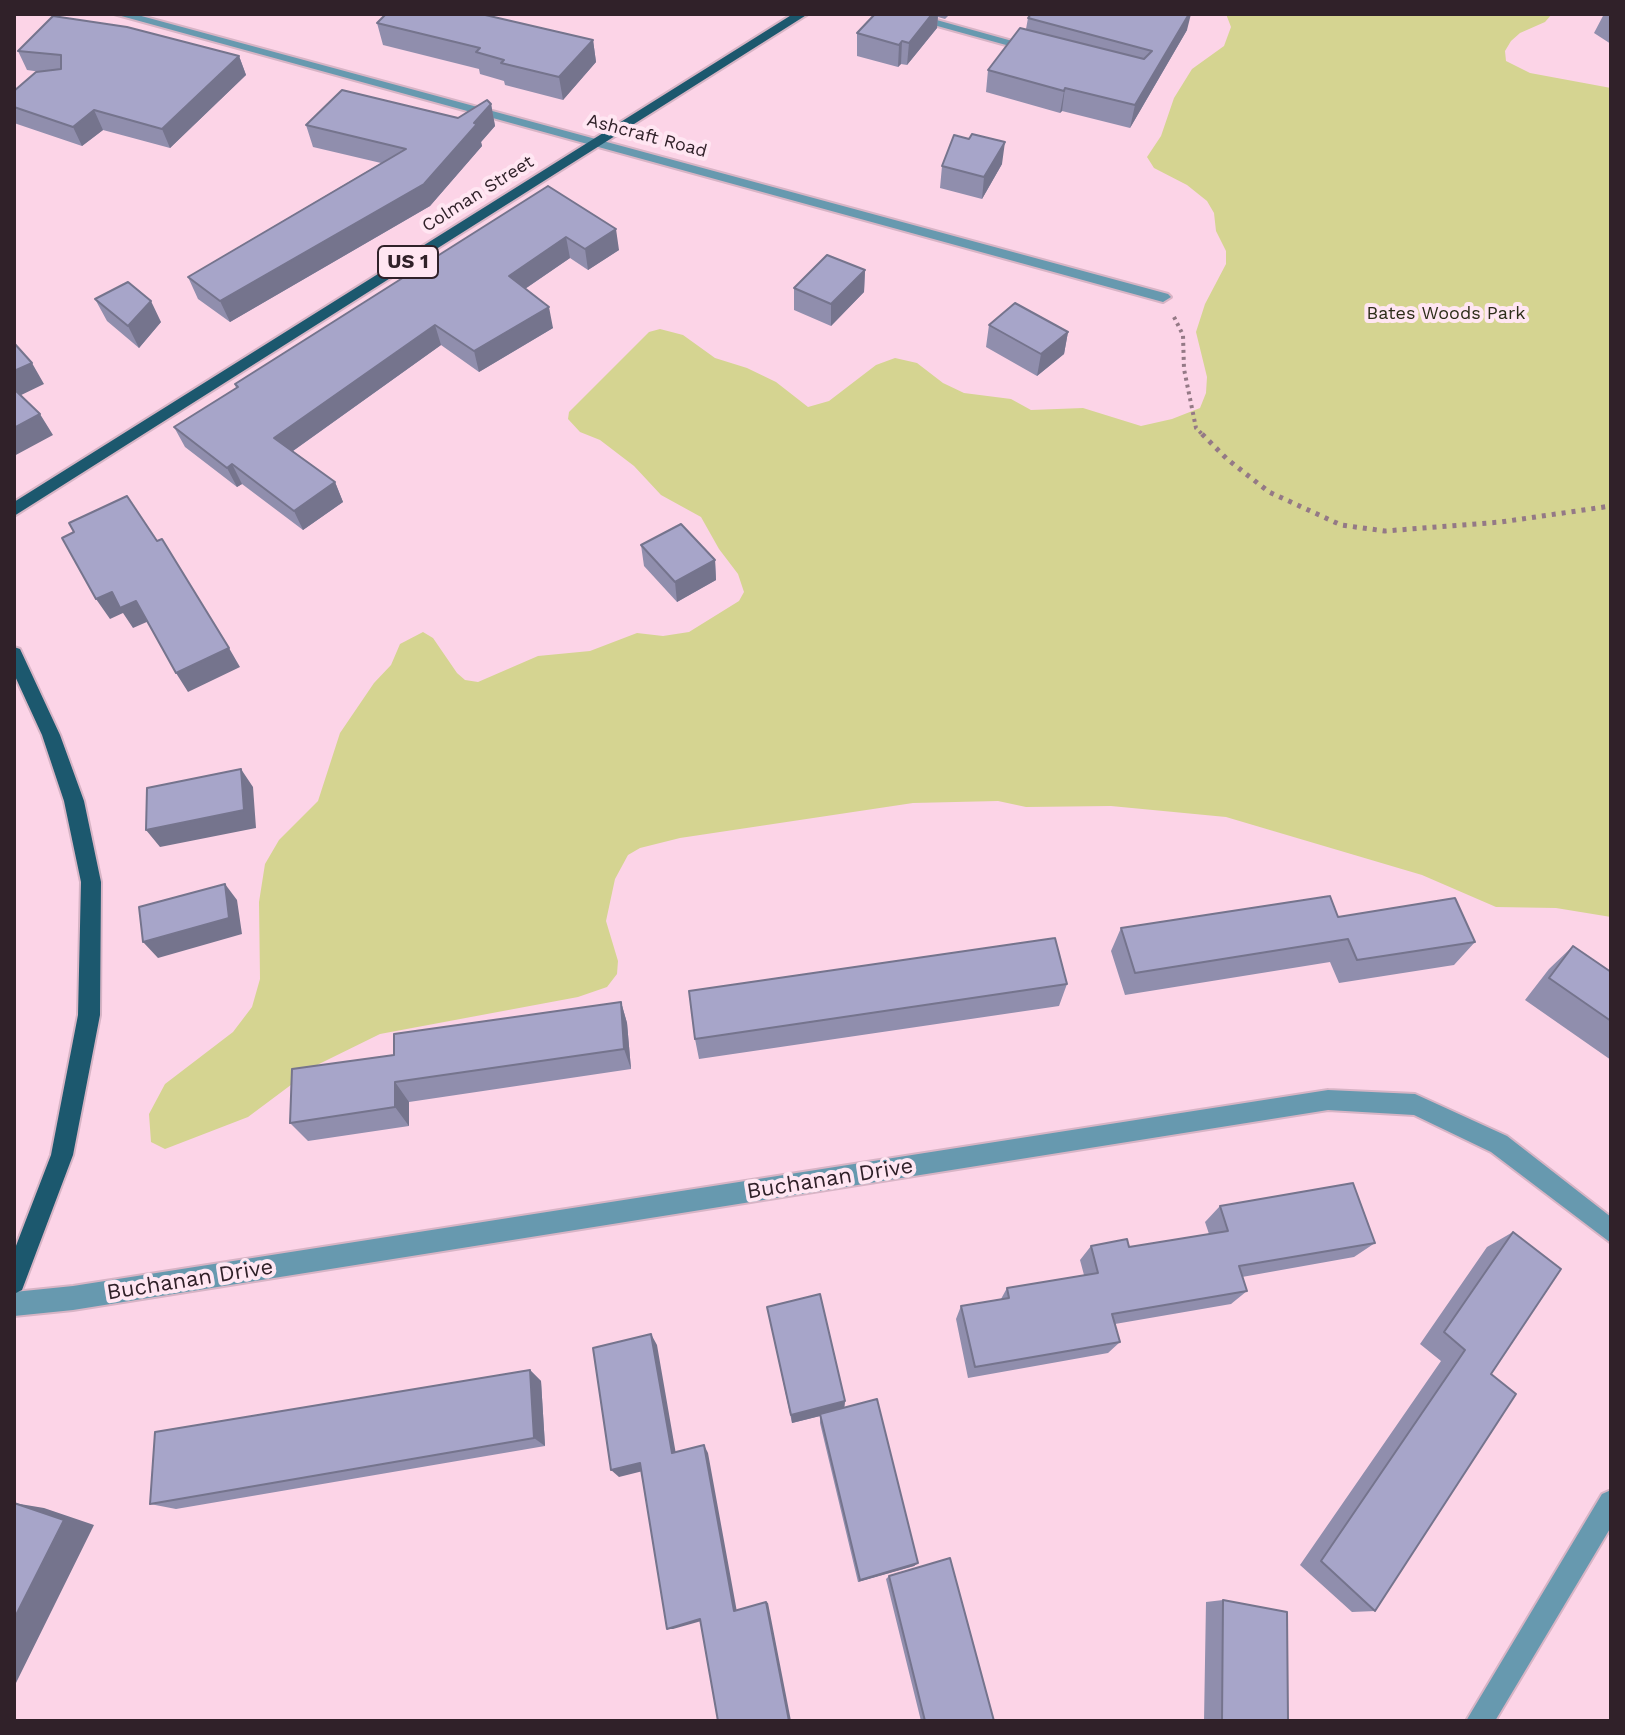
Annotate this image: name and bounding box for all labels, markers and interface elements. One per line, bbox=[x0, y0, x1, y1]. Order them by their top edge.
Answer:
street label: Ashcraft Road bbox=[585, 110, 709, 162]
street label: Colman Street bbox=[418, 151, 538, 237]
road number: US 1 bbox=[378, 246, 438, 278]
park label: Bates Woods Park bbox=[1366, 303, 1526, 325]
street label: Buchanan Drive bbox=[745, 1153, 915, 1205]
street label: Buchanan Drive bbox=[105, 1254, 275, 1306]

